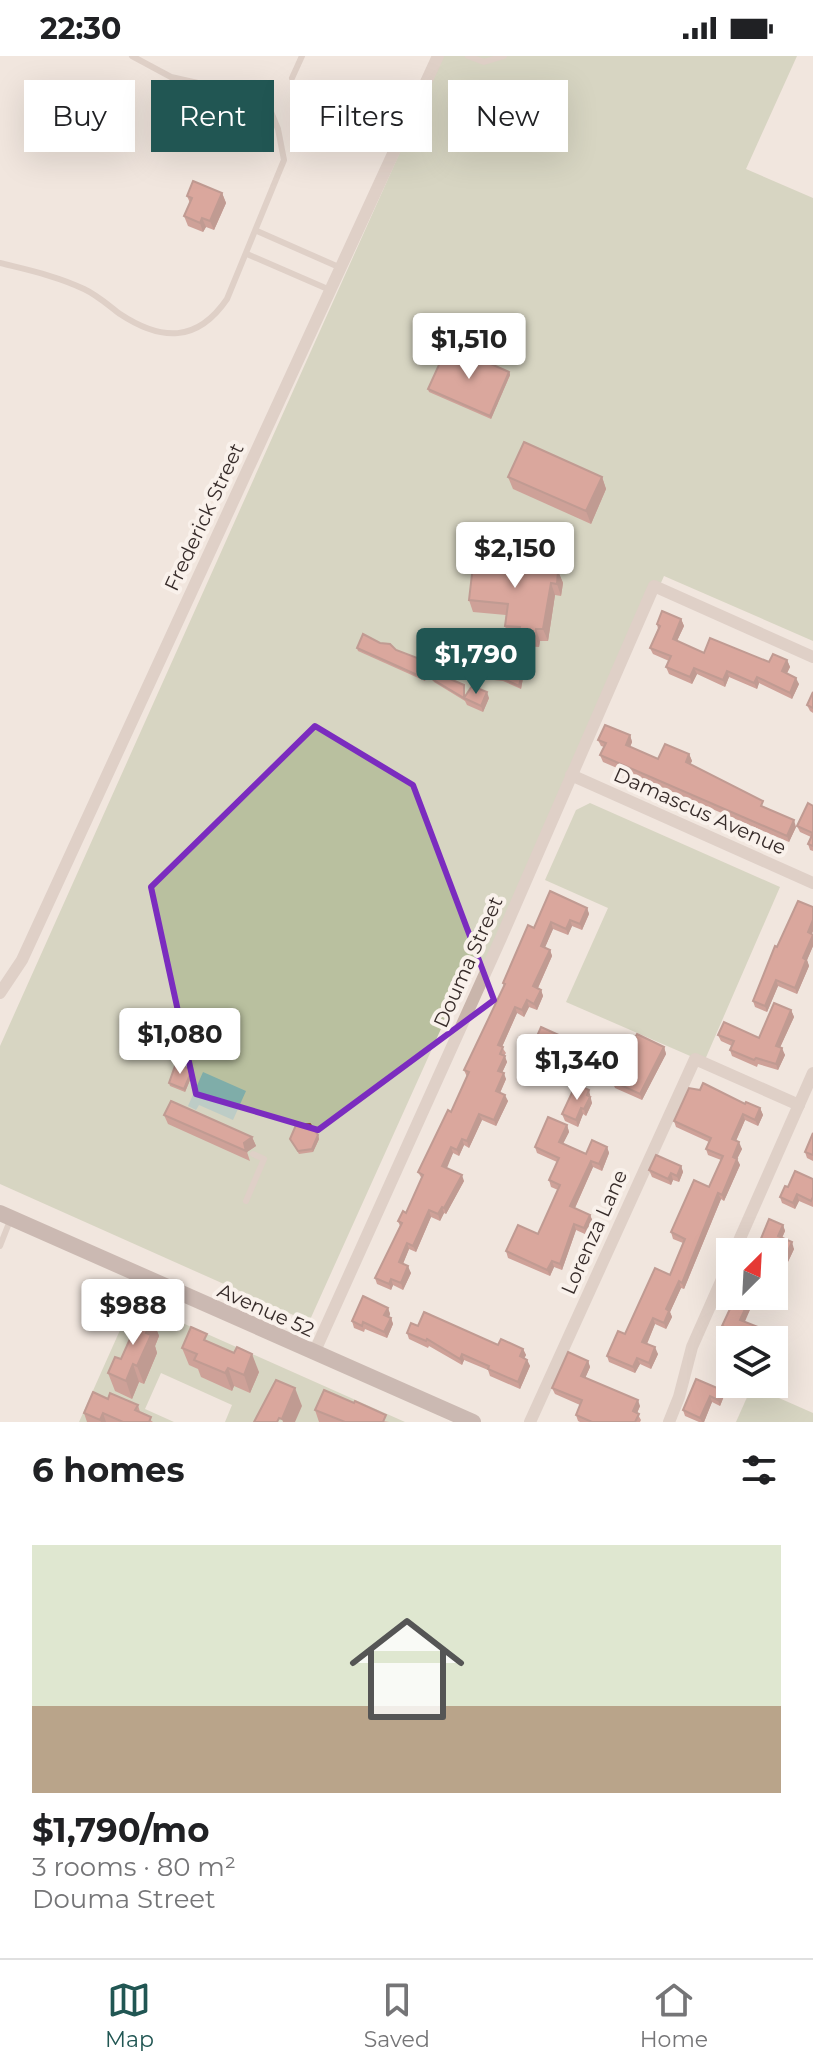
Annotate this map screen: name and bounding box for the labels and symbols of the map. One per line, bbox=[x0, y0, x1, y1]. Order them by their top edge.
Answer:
pin: $1,510 bbox=[404, 313, 534, 381]
street label: Frederick Street bbox=[159, 439, 249, 595]
pin: $2,150 bbox=[450, 522, 580, 590]
pin: $1,790 bbox=[411, 628, 541, 696]
street label: Damascus Avenue bbox=[610, 762, 790, 860]
street label: Douma Street bbox=[428, 893, 508, 1031]
pin: $1,080 bbox=[115, 1008, 245, 1076]
pin: $1,340 bbox=[512, 1034, 642, 1102]
street label: Lorenza Lane bbox=[556, 1166, 632, 1298]
north arrow bbox=[716, 1238, 788, 1310]
street label: Avenue 52 bbox=[214, 1278, 318, 1342]
pin: $988 bbox=[86, 1279, 180, 1347]

